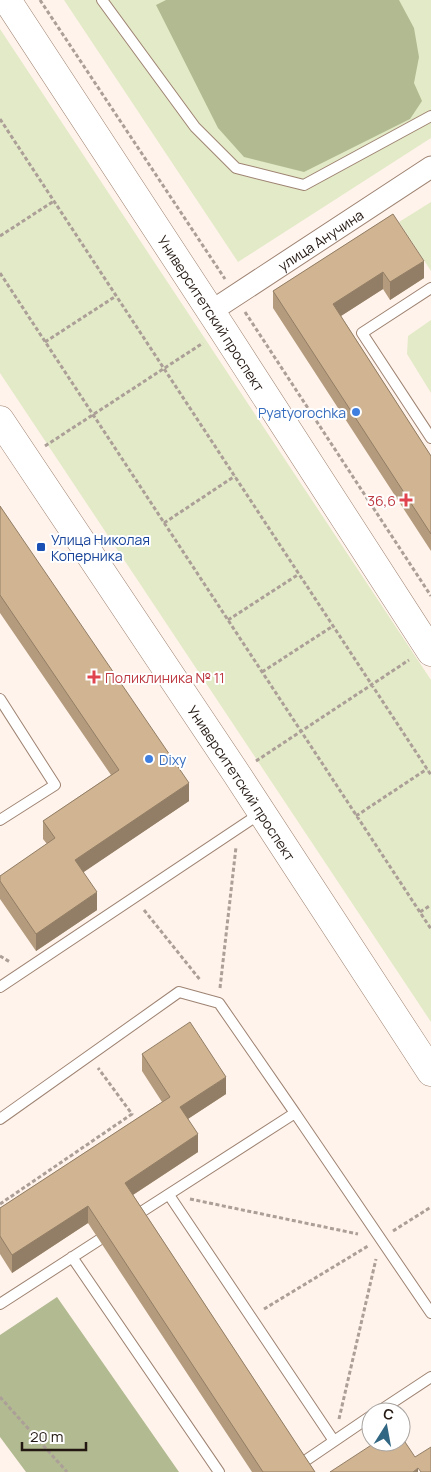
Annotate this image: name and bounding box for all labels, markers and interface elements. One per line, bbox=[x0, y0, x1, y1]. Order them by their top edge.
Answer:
street label: улица Анучина bbox=[274, 205, 367, 275]
street label: Университетский проспект bbox=[154, 231, 269, 395]
place label: Pyatyorochka bbox=[258, 403, 346, 422]
marker: Pyatyorochka bbox=[350, 406, 362, 418]
place label: 36,6 bbox=[367, 491, 396, 510]
marker: 36,6 bbox=[400, 494, 412, 506]
place label: Улица Николая Коперника bbox=[51, 530, 150, 565]
marker: Улица Николая Коперника bbox=[35, 541, 47, 553]
place label: Поликлиника № 11 bbox=[105, 668, 225, 687]
marker: Поликлиника № 11 bbox=[87, 670, 101, 684]
street label: Университетский проспект bbox=[184, 701, 300, 864]
place label: Dixy bbox=[159, 750, 187, 769]
marker: Dixy bbox=[143, 753, 155, 765]
north arrow bbox=[361, 1402, 411, 1452]
text: С bbox=[382, 1403, 395, 1424]
scale bar bbox=[22, 1420, 86, 1452]
text: 20 m bbox=[30, 1426, 63, 1447]

